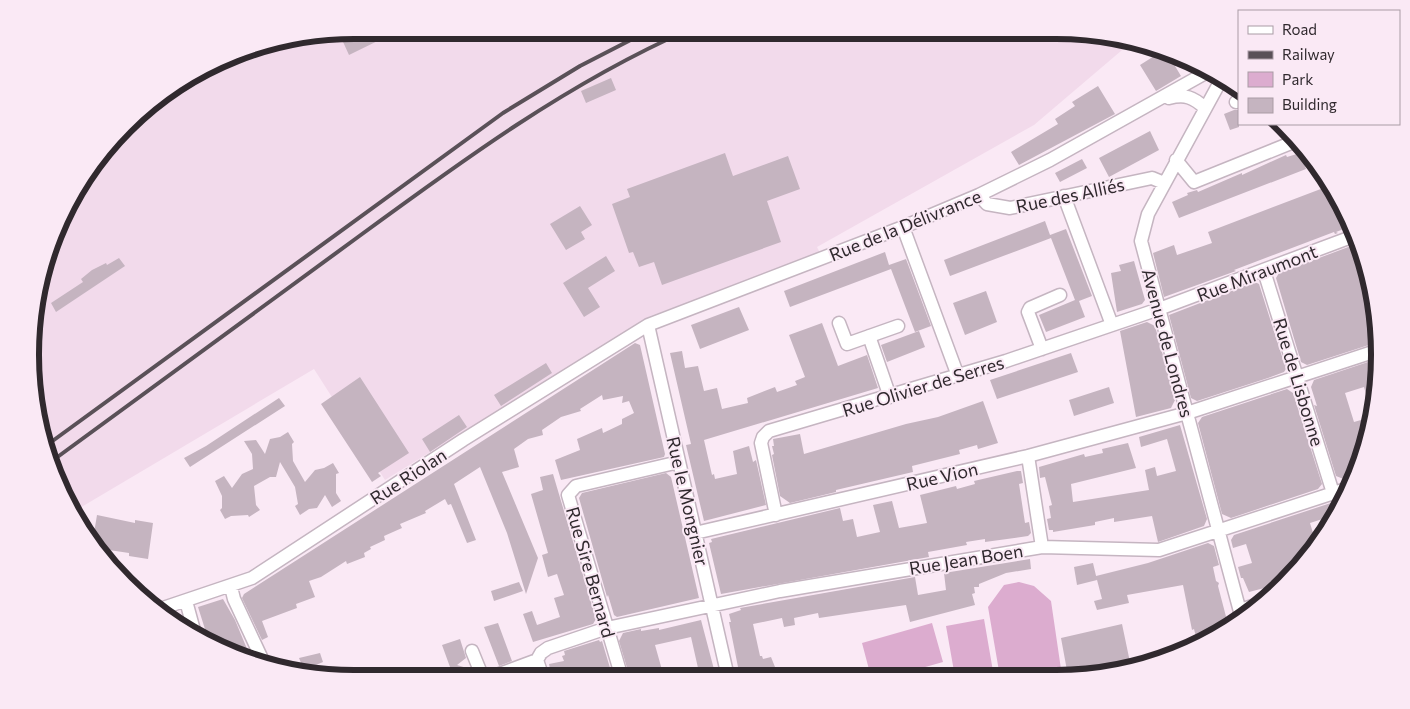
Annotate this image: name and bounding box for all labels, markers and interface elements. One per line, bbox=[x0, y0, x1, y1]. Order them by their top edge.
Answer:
legend bbox=[1238, 10, 1400, 125]
text: Road bbox=[1282, 20, 1317, 38]
text: Railway bbox=[1282, 45, 1335, 63]
text: Park bbox=[1282, 70, 1313, 88]
text: Building bbox=[1282, 95, 1337, 113]
street label: Rue des Alliés bbox=[1014, 173, 1126, 217]
street label: Rue de la Délivrance bbox=[826, 184, 984, 266]
street label: Rue Miraumont bbox=[1194, 240, 1320, 306]
street label: Avenue de Londres bbox=[1138, 266, 1198, 420]
street label: Rue de Lisbonne bbox=[1269, 315, 1329, 449]
street label: Rue Olivier de Serres bbox=[839, 351, 1007, 421]
street label: Rue le Mongnier bbox=[662, 434, 714, 568]
street label: Rue Riolan bbox=[366, 443, 450, 509]
street label: Rue Vion bbox=[904, 457, 980, 495]
street label: Rue Sire Bernard bbox=[562, 504, 620, 640]
street label: Rue Jean Boen bbox=[907, 539, 1025, 579]

